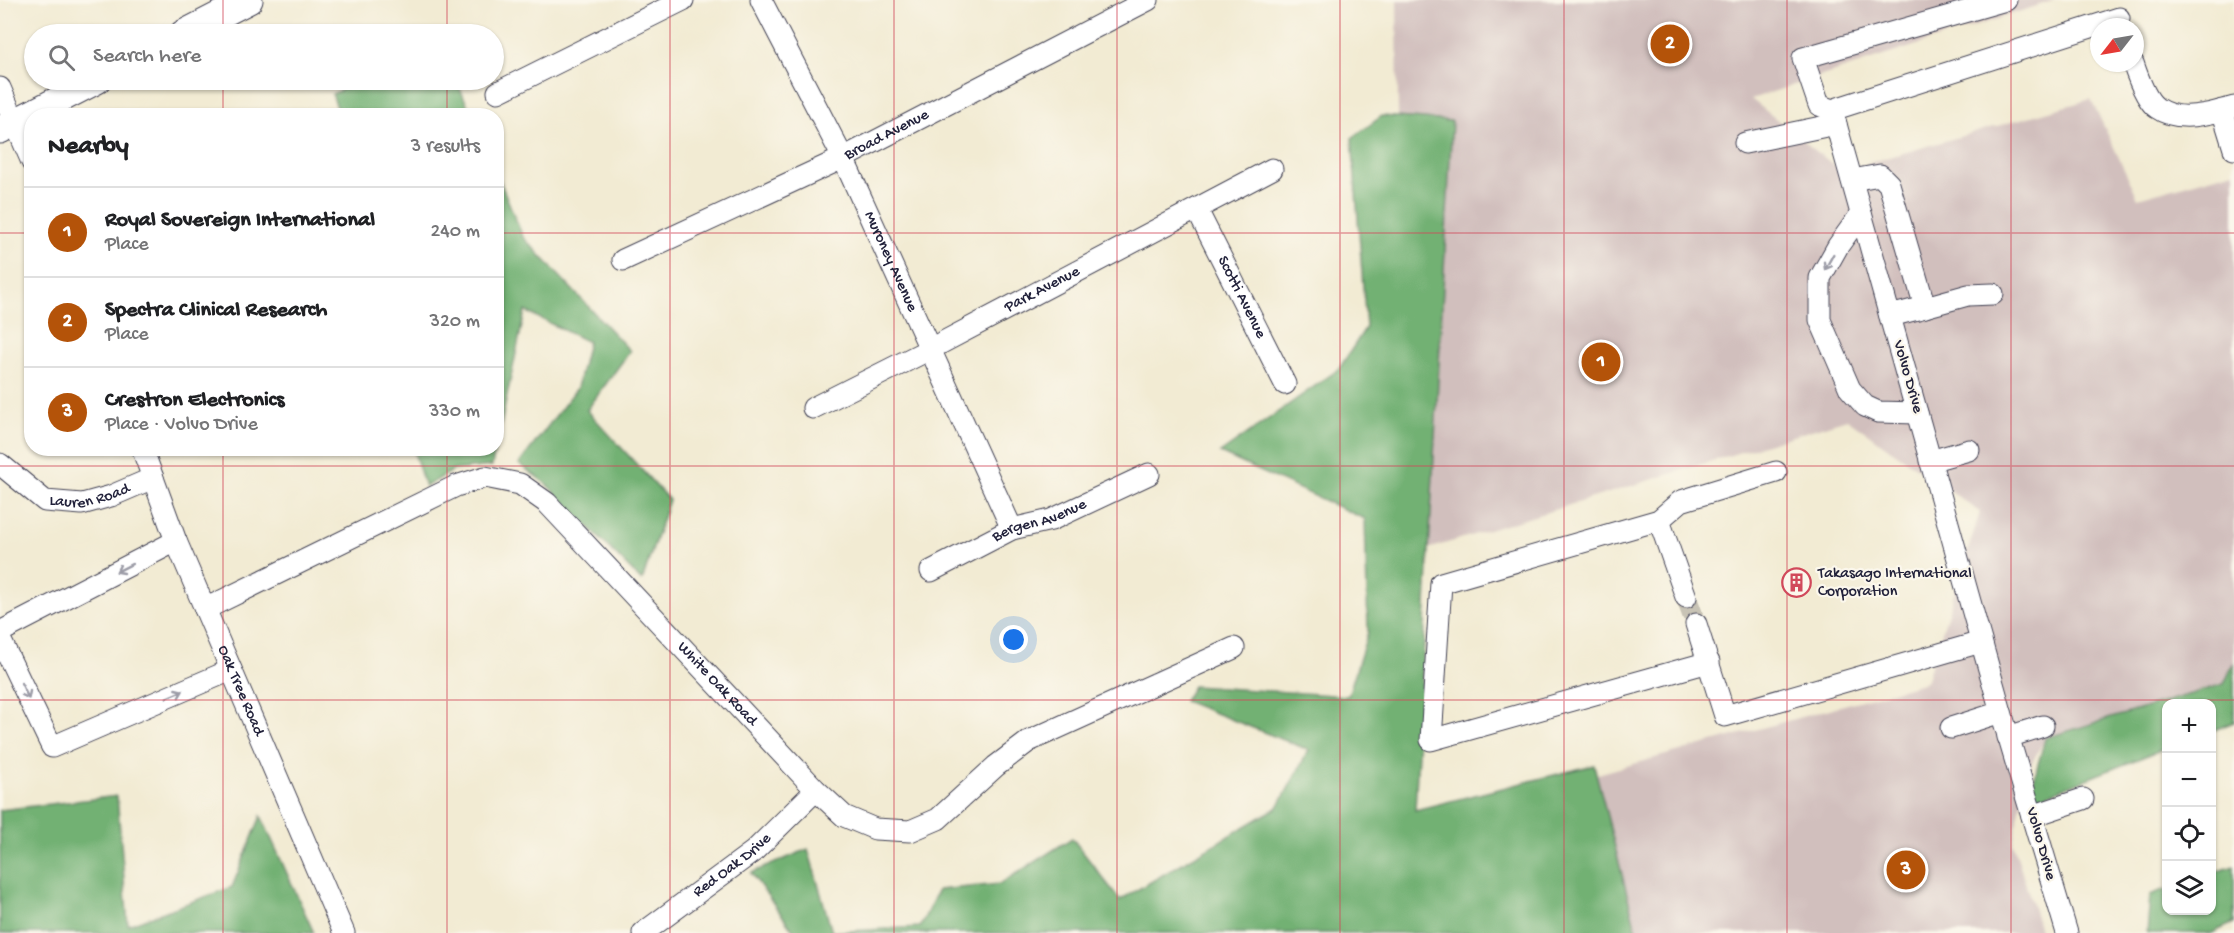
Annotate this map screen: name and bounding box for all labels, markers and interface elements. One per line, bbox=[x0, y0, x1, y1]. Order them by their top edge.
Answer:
north arrow bbox=[2090, 18, 2144, 72]
pin: 2 bbox=[1650, 22, 1690, 66]
search box bbox=[24, 24, 504, 90]
icon: search bbox=[45, 41, 78, 74]
text: Search here bbox=[93, 44, 201, 70]
street label: Broad Avenue bbox=[841, 105, 933, 165]
text: Nearby bbox=[48, 132, 129, 163]
text: 3 results bbox=[411, 136, 480, 159]
text: Royal Sovereign International bbox=[105, 208, 375, 234]
street label: Muroney Avenue bbox=[859, 209, 922, 316]
text: 1 bbox=[63, 221, 72, 244]
text: 240 m bbox=[430, 221, 480, 244]
text: Place bbox=[105, 234, 149, 257]
street label: Scotti Avenue bbox=[1213, 253, 1270, 342]
one-way arrow bbox=[1822, 253, 1834, 270]
street label: Park Avenue bbox=[1001, 262, 1084, 318]
text: Spectra Clinical Research bbox=[105, 298, 327, 324]
text: 2 bbox=[63, 311, 72, 334]
text: 320 m bbox=[430, 311, 480, 334]
text: Place bbox=[105, 324, 149, 347]
street label: Volvo Drive bbox=[1887, 337, 1927, 416]
pin: 1 bbox=[1582, 340, 1620, 385]
text: Crestron Electronics bbox=[105, 388, 284, 414]
text: 3 bbox=[62, 401, 73, 424]
text: 330 m bbox=[429, 401, 480, 424]
text: Place · Volvo Drive bbox=[105, 414, 258, 437]
street label: Lauren Road bbox=[49, 479, 134, 514]
street label: Bergen Avenue bbox=[988, 495, 1090, 547]
one-way arrow bbox=[116, 562, 134, 574]
place label: Takasago International Corporation bbox=[1817, 565, 1972, 602]
building icon: Takasago International Corporation bbox=[1781, 567, 1813, 599]
your location bbox=[999, 625, 1028, 654]
street label: White Oak Road bbox=[673, 638, 762, 732]
street label: Oak Tree Road bbox=[212, 643, 269, 740]
one-way arrow bbox=[20, 682, 32, 700]
one-way arrow bbox=[165, 688, 183, 699]
map controls bbox=[2162, 699, 2216, 915]
button: + bbox=[2162, 699, 2216, 753]
button: − bbox=[2162, 753, 2216, 807]
street label: Volvo Drive bbox=[2020, 804, 2060, 883]
button: locate bbox=[2162, 807, 2216, 861]
street label: Red Oak Drive bbox=[690, 829, 776, 902]
pin: 3 bbox=[1886, 848, 1926, 892]
button: layers bbox=[2162, 861, 2216, 915]

